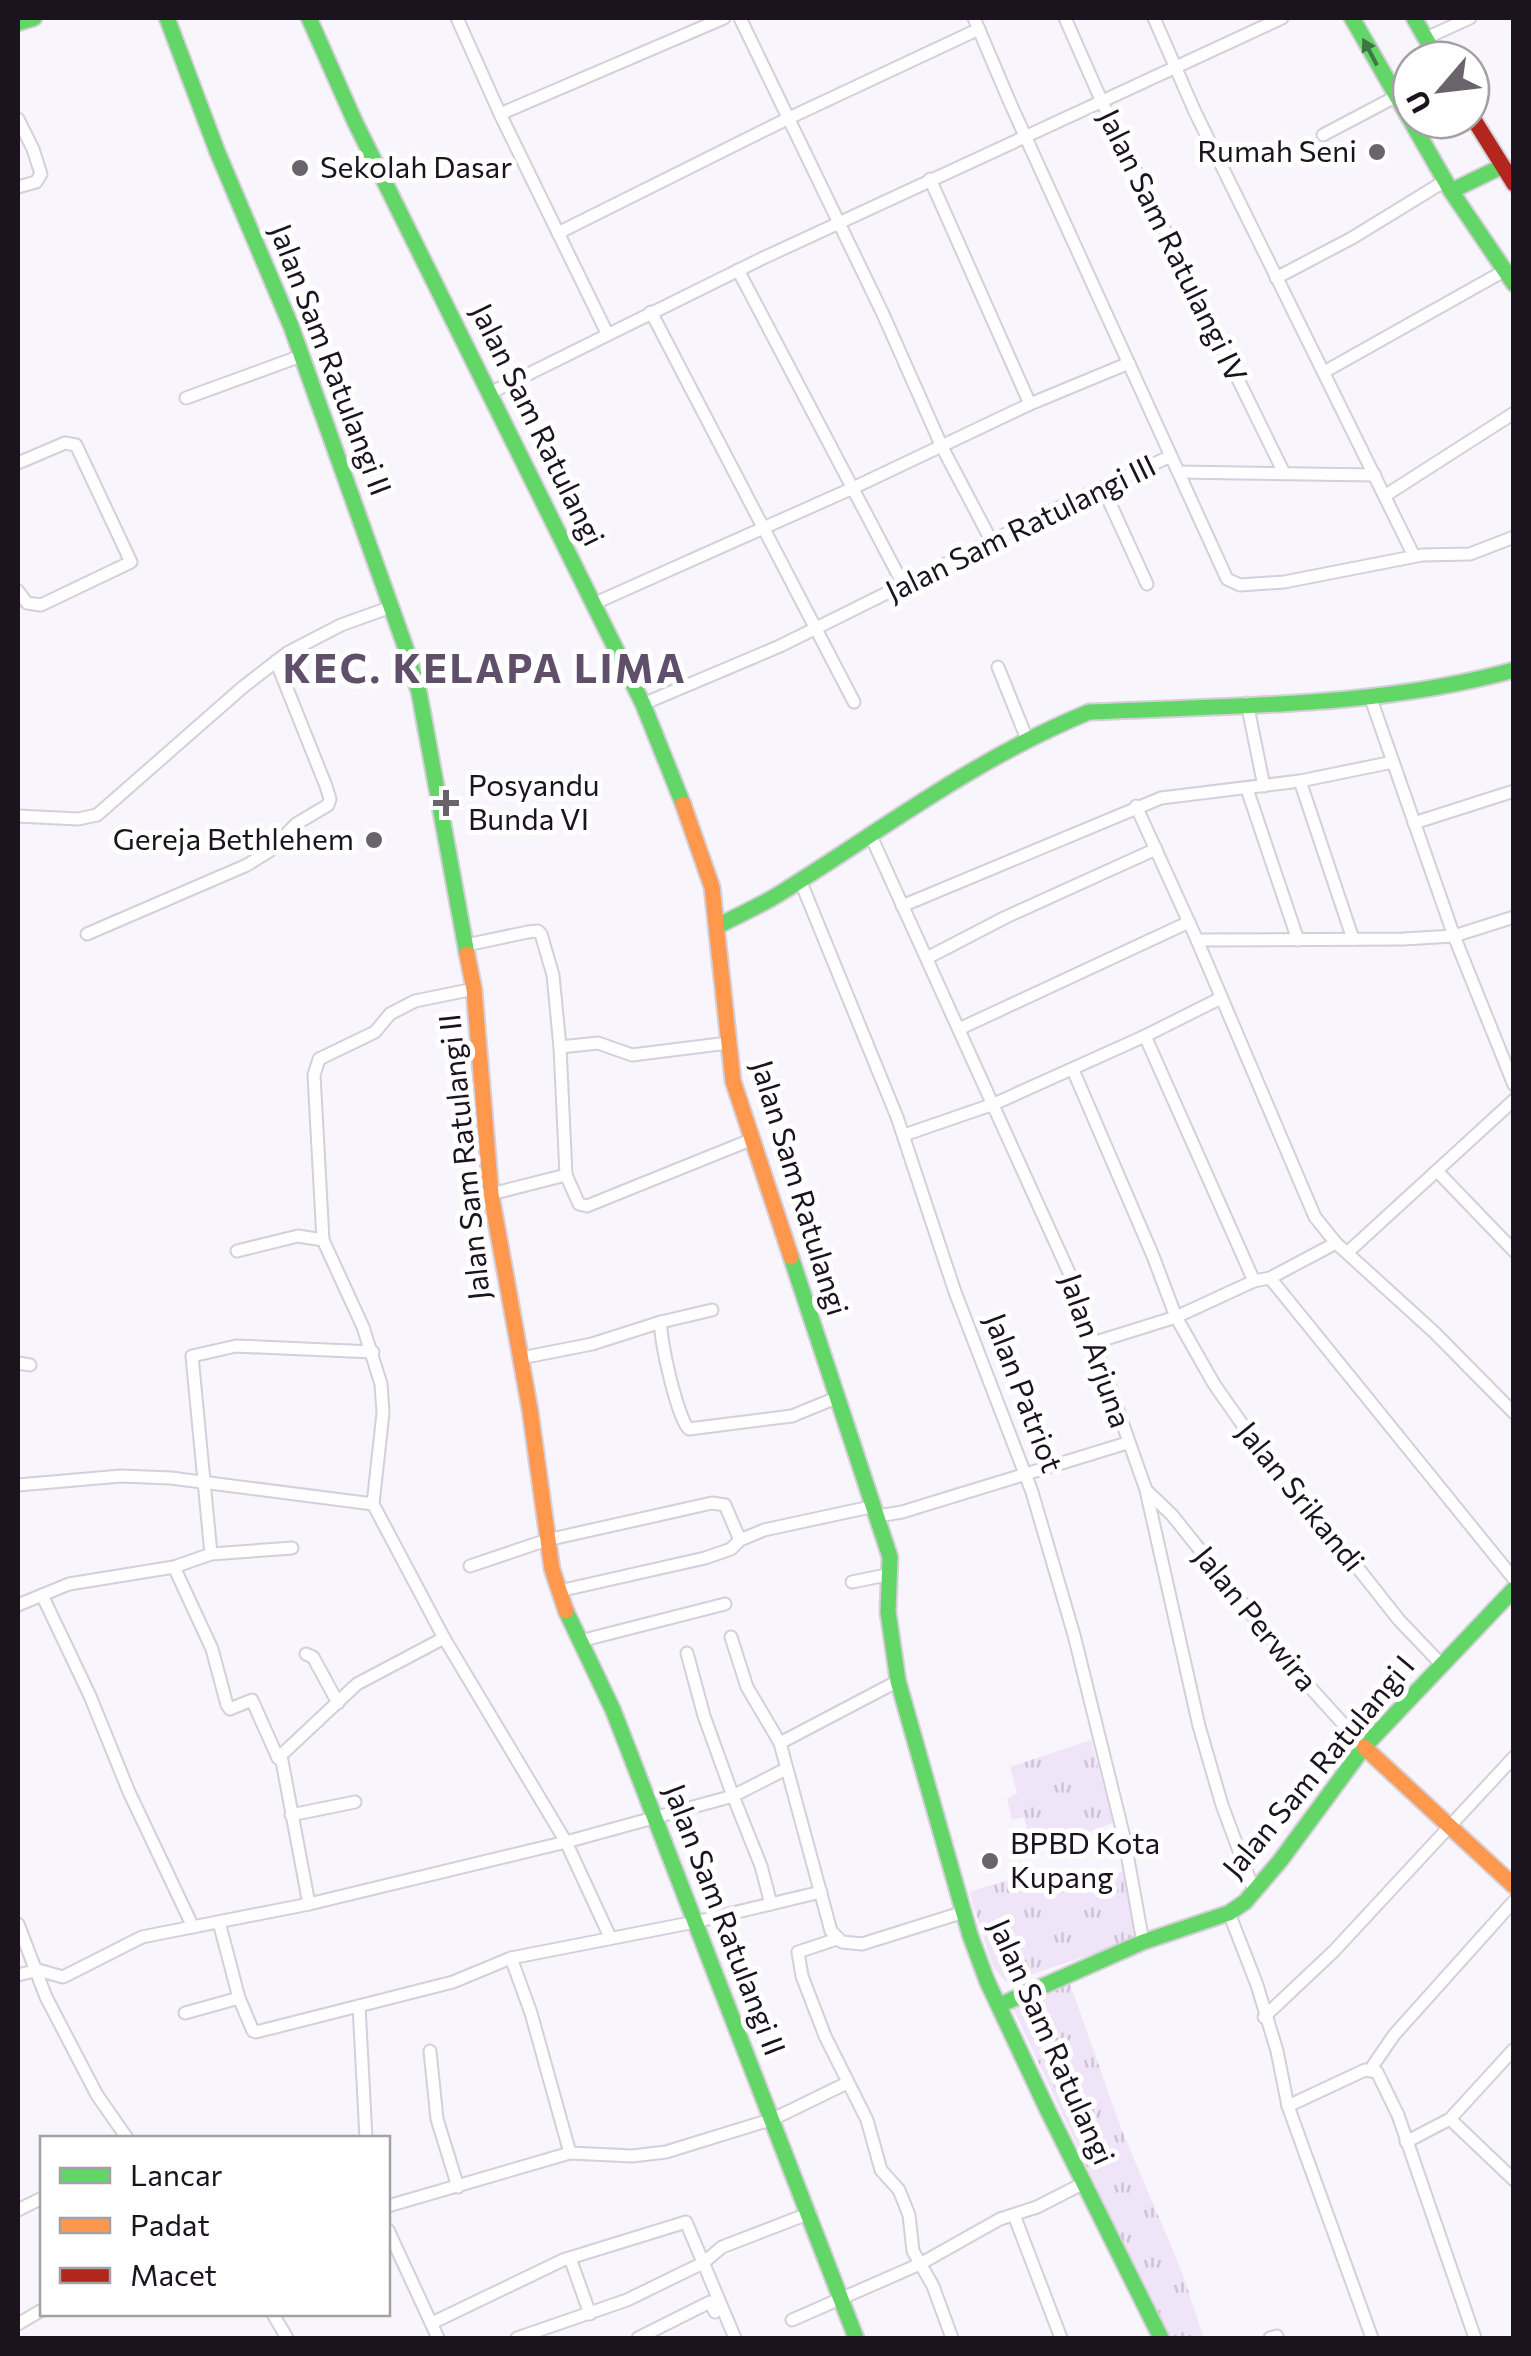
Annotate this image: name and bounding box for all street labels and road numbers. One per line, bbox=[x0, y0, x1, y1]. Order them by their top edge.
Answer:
street label: Jalan Sam Ratulangi IV bbox=[1092, 102, 1257, 388]
street label: Jalan Sam Ratulangi II bbox=[264, 218, 401, 500]
street label: Jalan Sam Ratulangi bbox=[465, 297, 614, 551]
street label: Jalan Sam Ratulangi III bbox=[879, 445, 1161, 608]
street label: Jalan Sam Ratulangi II bbox=[429, 1012, 496, 1302]
street label: Jalan Sam Ratulangi bbox=[745, 1055, 858, 1319]
street label: Jalan Arjuna bbox=[1054, 1268, 1141, 1432]
street label: Jalan Patriot bbox=[978, 1307, 1073, 1477]
street label: Jalan Srikandi bbox=[1230, 1413, 1374, 1578]
street label: Jalan Perwira bbox=[1187, 1537, 1327, 1697]
street label: Jalan Sam Ratulangi I bbox=[1213, 1647, 1421, 1884]
street label: Jalan Sam Ratulangi II bbox=[658, 1778, 795, 2060]
street label: Jalan Sam Ratulangi bbox=[982, 1912, 1124, 2170]

